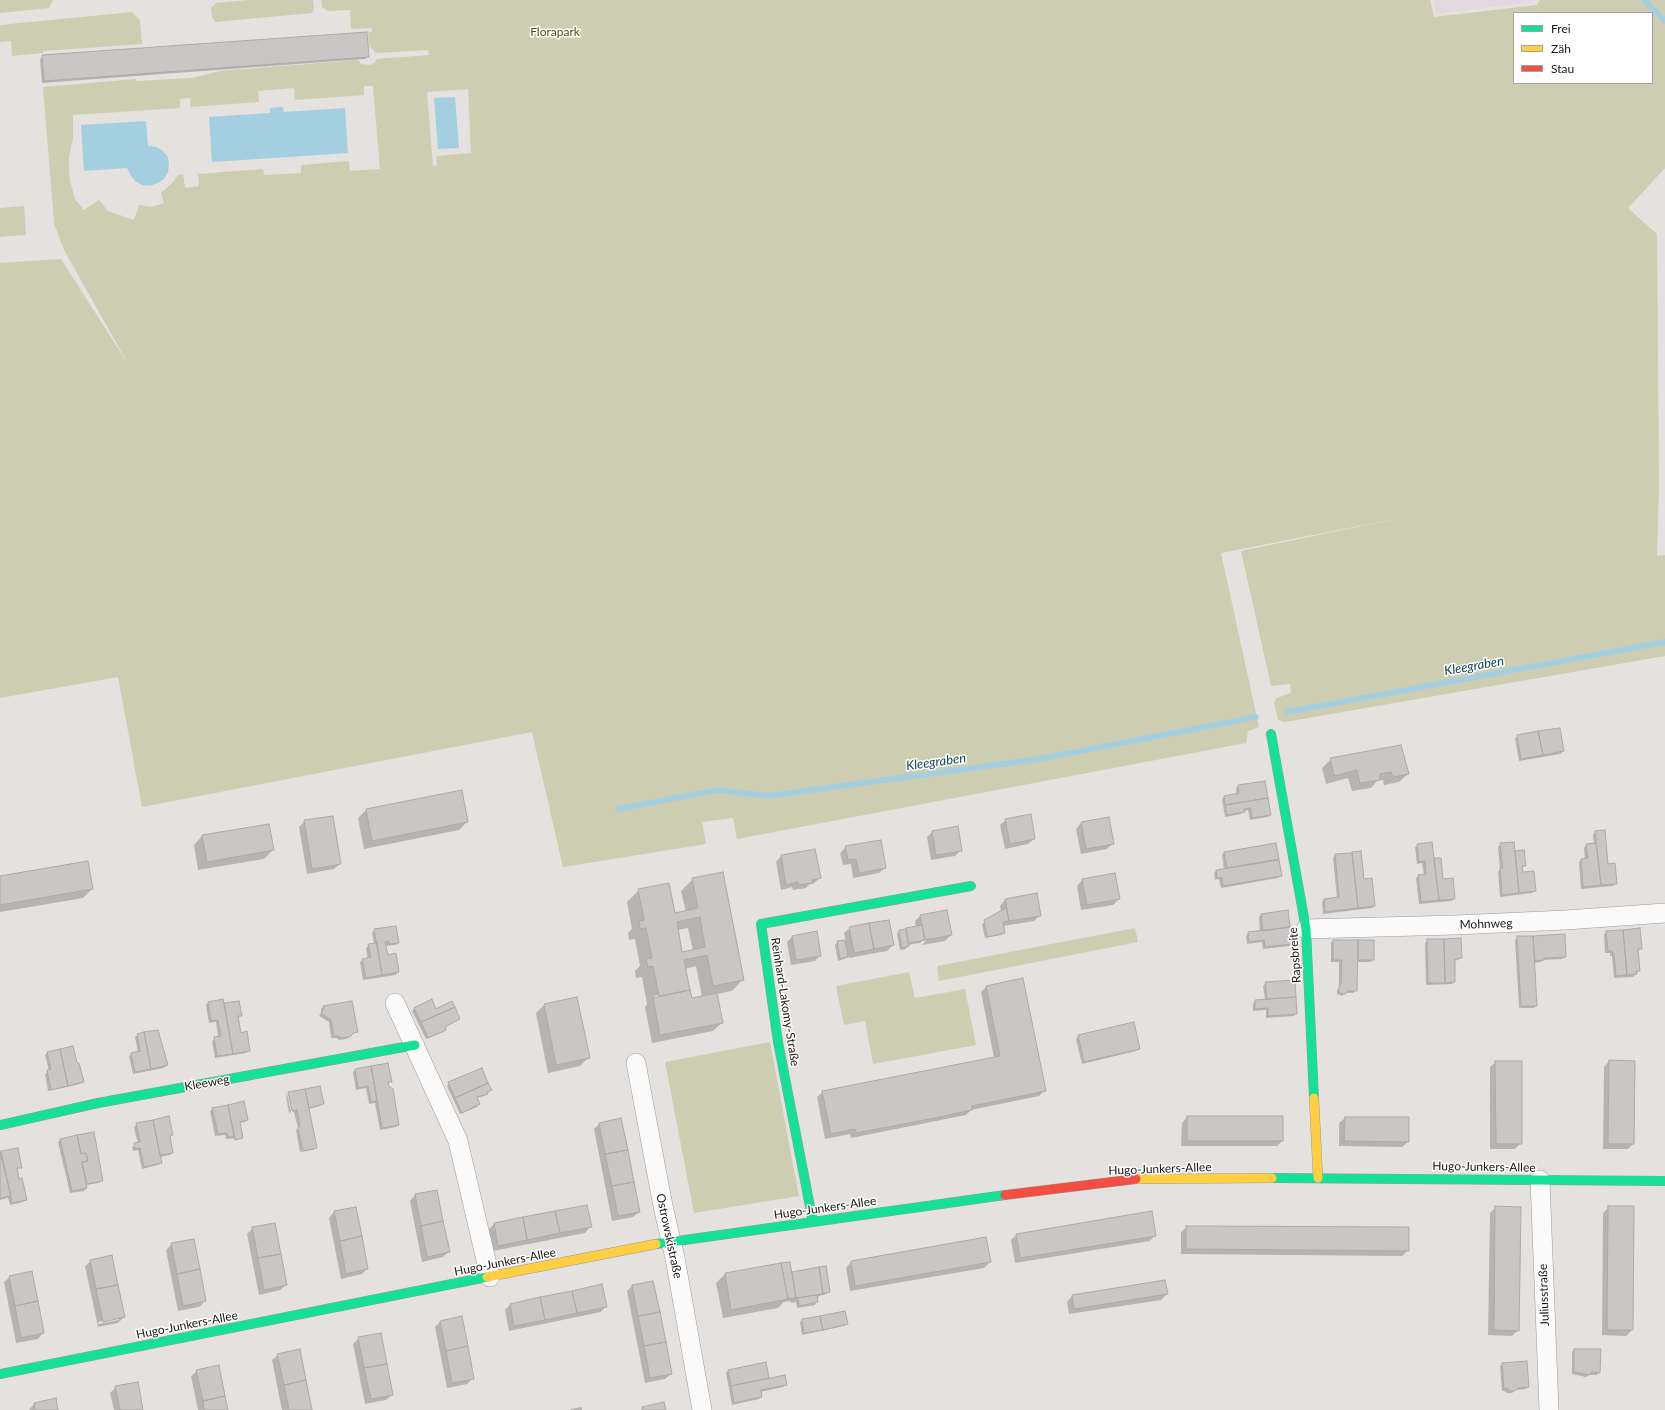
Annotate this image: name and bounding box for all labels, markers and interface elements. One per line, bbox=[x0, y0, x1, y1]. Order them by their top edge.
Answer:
legend bbox=[1513, 12, 1653, 84]
text: Frei bbox=[1551, 21, 1571, 36]
park label: Florapark bbox=[530, 25, 580, 39]
text: Zäh bbox=[1551, 41, 1571, 56]
text: Stau bbox=[1551, 61, 1574, 76]
water label: Kleegraben bbox=[1443, 653, 1505, 679]
water label: Kleegraben bbox=[905, 750, 967, 774]
street label: Mohnweg bbox=[1459, 916, 1513, 932]
street label: Rapsbreite bbox=[1286, 927, 1304, 983]
street label: Reinhard-Lakomy-Straße bbox=[768, 937, 802, 1067]
street label: Kleeweg bbox=[183, 1072, 231, 1094]
street label: Hugo-Junkers-Allee bbox=[1432, 1159, 1536, 1175]
street label: Hugo-Junkers-Allee bbox=[1108, 1160, 1212, 1178]
street label: Ostrowskistraße bbox=[653, 1192, 685, 1280]
street label: Hugo-Junkers-Allee bbox=[773, 1194, 877, 1222]
street label: Hugo-Junkers-Allee bbox=[453, 1245, 557, 1279]
street label: Juliusstraße bbox=[1536, 1264, 1552, 1326]
street label: Hugo-Junkers-Allee bbox=[135, 1308, 239, 1342]

